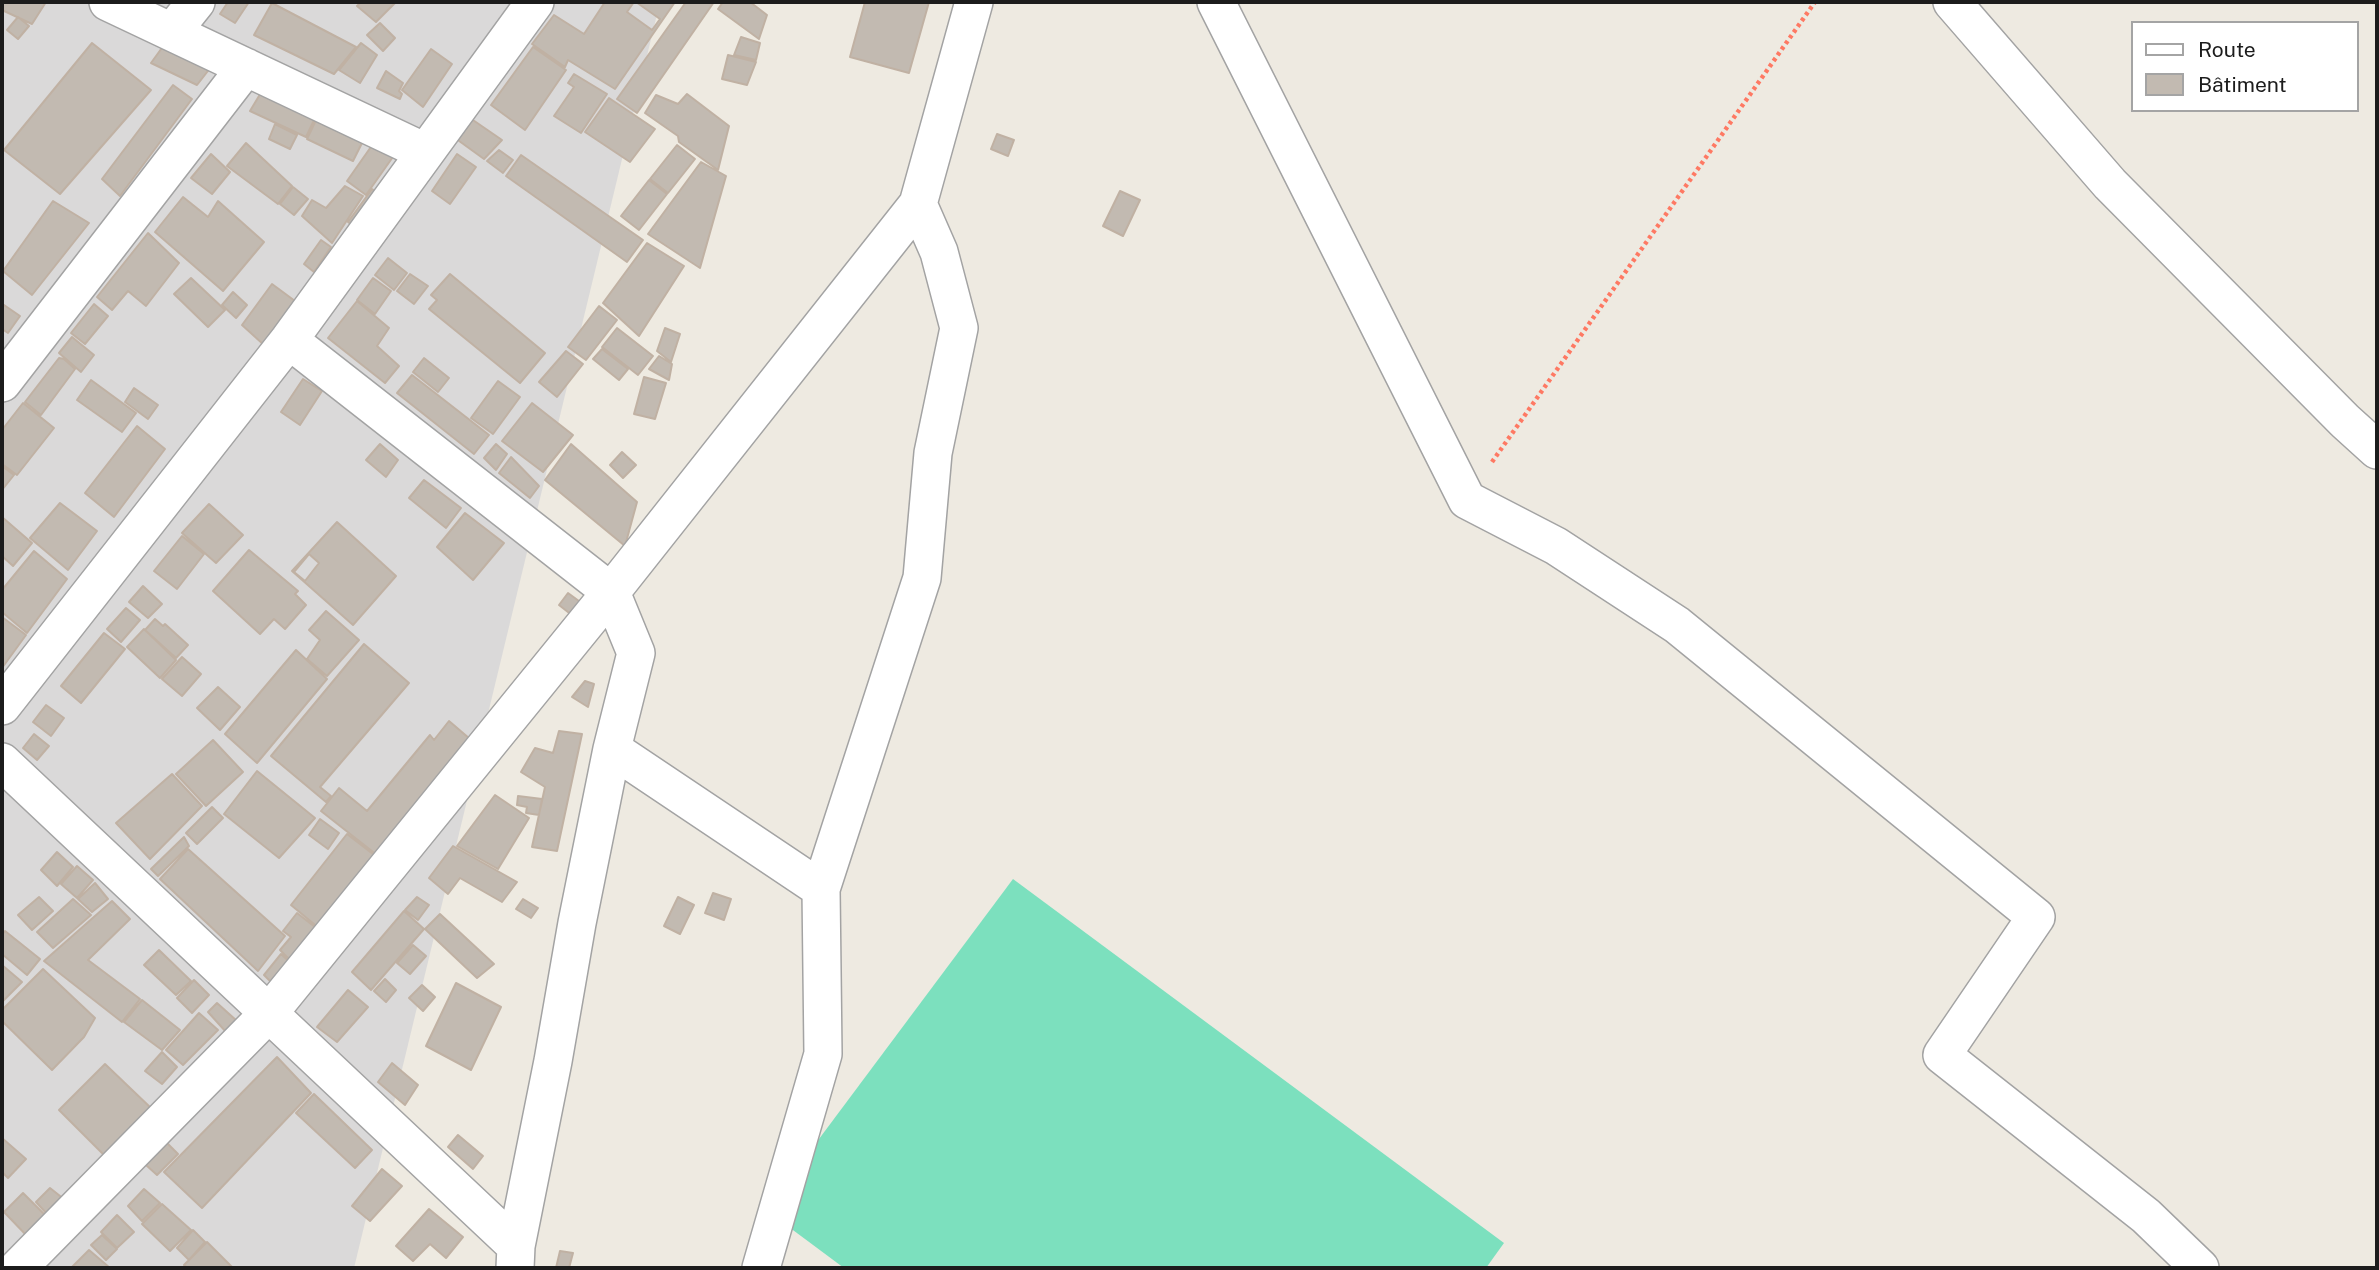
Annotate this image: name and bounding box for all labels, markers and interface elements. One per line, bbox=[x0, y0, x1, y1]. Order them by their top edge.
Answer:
legend bbox=[2130, 21, 2358, 112]
text: Route bbox=[2198, 37, 2256, 62]
text: Bâtiment bbox=[2198, 72, 2287, 97]

